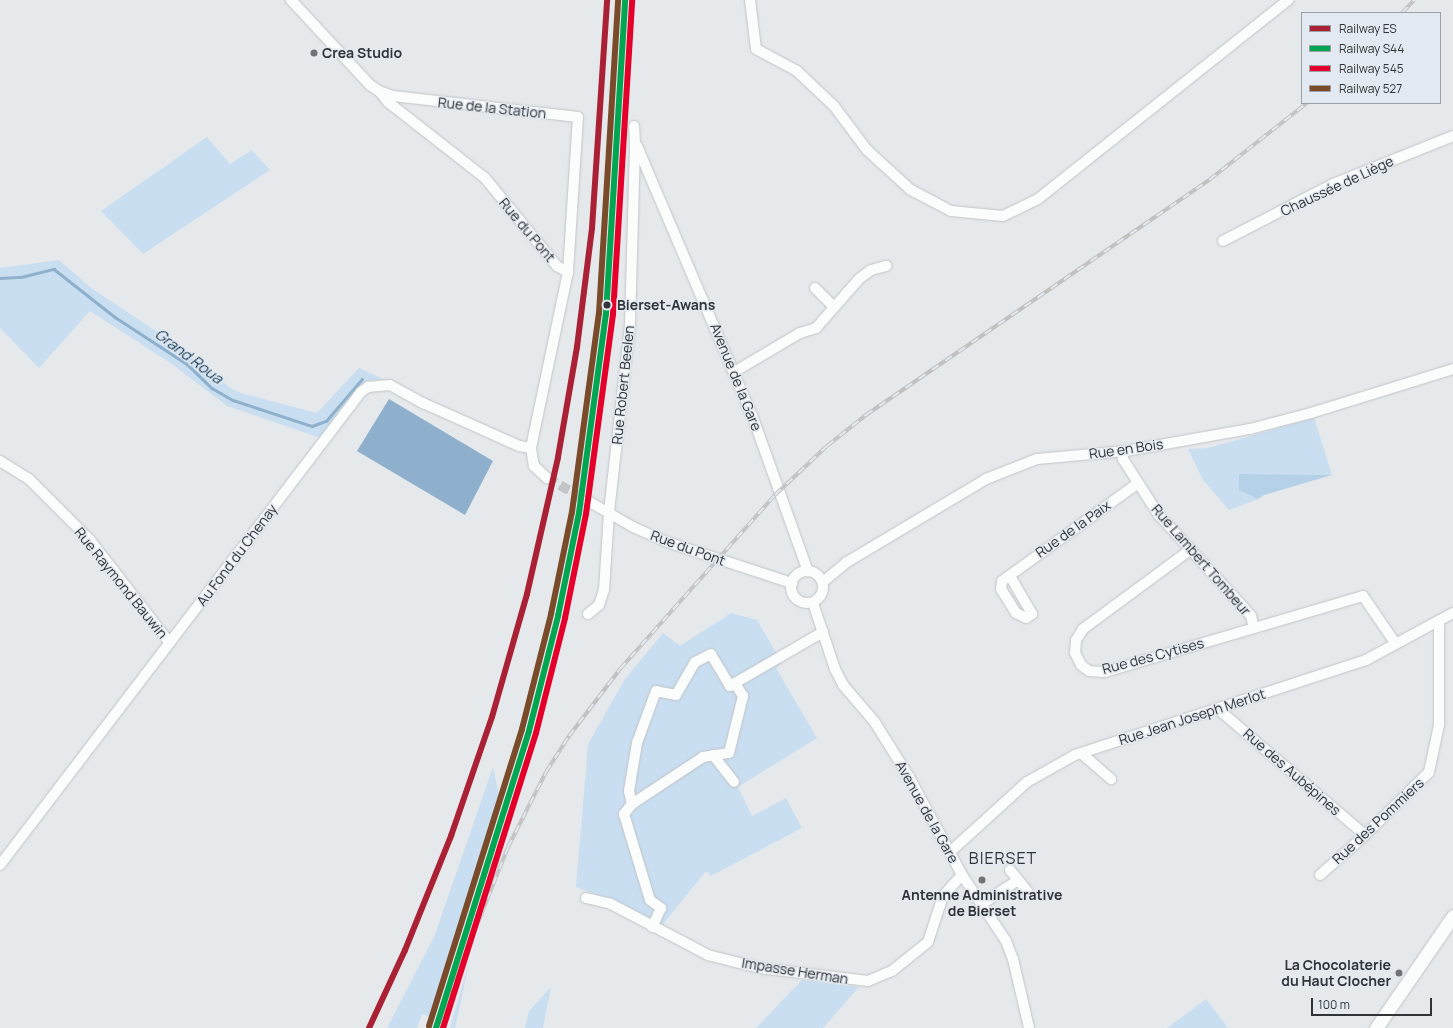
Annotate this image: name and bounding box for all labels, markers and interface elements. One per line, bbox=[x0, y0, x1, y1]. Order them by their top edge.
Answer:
legend bbox=[1301, 12, 1441, 104]
text: Railway ES bbox=[1339, 20, 1397, 37]
text: Railway S44 bbox=[1339, 40, 1404, 57]
place label: Crea Studio bbox=[322, 45, 402, 61]
marker: Crea Studio bbox=[309, 48, 319, 58]
text: Railway 545 bbox=[1339, 60, 1404, 77]
text: Railway 527 bbox=[1339, 80, 1402, 97]
street label: Rue de la Station bbox=[437, 94, 547, 122]
street label: Chaussée de Liège bbox=[1278, 152, 1396, 220]
street label: Rue du Pont bbox=[495, 195, 559, 265]
place label: Bierset-Awans bbox=[617, 297, 715, 313]
marker: Bierset-Awans bbox=[600, 298, 614, 312]
street label: Avenue de la Gare bbox=[707, 321, 765, 433]
water label: Grand Roua bbox=[152, 325, 226, 387]
street label: Rue Robert Beelen bbox=[608, 325, 638, 445]
street label: Rue en Bois bbox=[1088, 435, 1164, 463]
street label: Rue de la Paix bbox=[1032, 497, 1114, 561]
street label: Au Fond du Chenay bbox=[193, 501, 281, 609]
street label: Rue Lambert Tombeur bbox=[1148, 501, 1254, 619]
street label: Rue Raymond Bauwin bbox=[71, 524, 171, 642]
street label: Rue du Pont bbox=[648, 527, 728, 569]
street label: Rue des Cytises bbox=[1100, 634, 1206, 678]
street label: Rue Jean Joseph Merlot bbox=[1117, 685, 1267, 749]
street label: Rue des Aubépines bbox=[1240, 725, 1344, 819]
street label: Avenue de la Gare bbox=[892, 758, 962, 866]
street label: Rue des Pommiers bbox=[1329, 774, 1427, 868]
district label: BIERSET bbox=[969, 848, 1037, 868]
marker: Antenne Administrative de Bierset bbox=[977, 875, 987, 885]
place label: Antenne Administrative de Bierset bbox=[902, 887, 1062, 920]
street label: Impasse Herman bbox=[741, 954, 849, 988]
place label: La Chocolaterie du Haut Clocher bbox=[1281, 957, 1391, 990]
marker: La Chocolaterie du Haut Clocher bbox=[1394, 968, 1404, 978]
scale bar bbox=[1313, 990, 1434, 1016]
text: 100 m bbox=[1318, 996, 1350, 1013]

